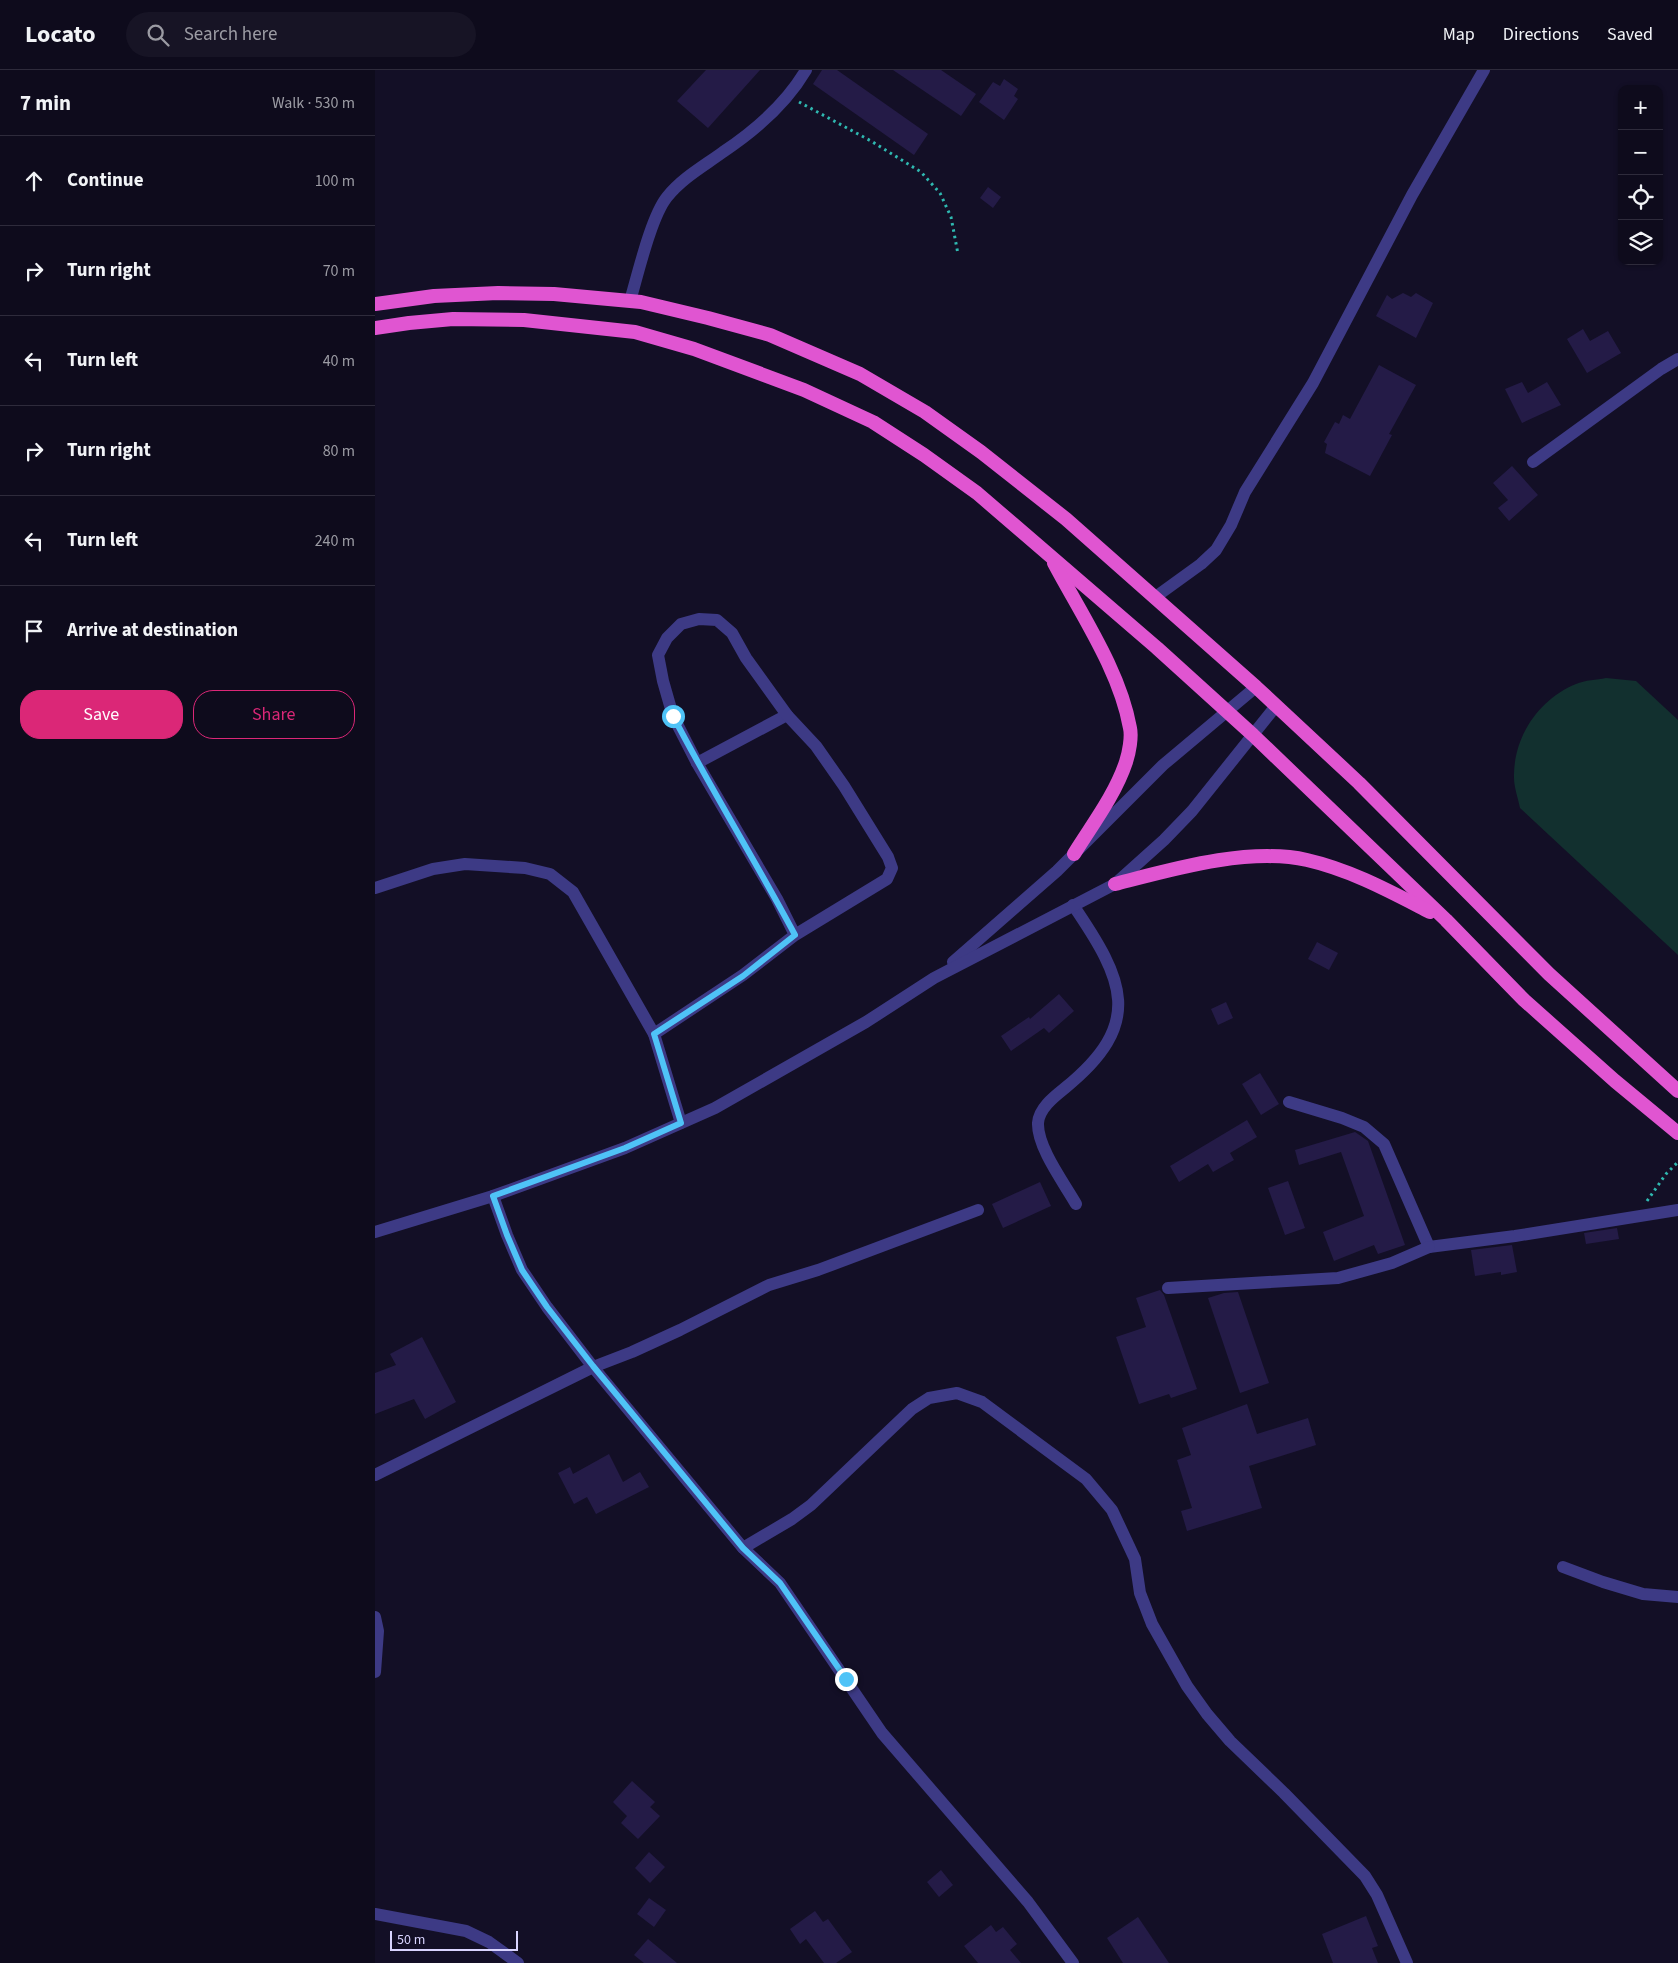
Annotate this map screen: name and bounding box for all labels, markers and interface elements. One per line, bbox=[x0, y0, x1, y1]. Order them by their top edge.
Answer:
search box bbox=[126, 12, 476, 57]
text: Locato bbox=[25, 17, 96, 52]
icon: search bbox=[144, 21, 172, 49]
text: Search here bbox=[184, 21, 277, 48]
text: Map bbox=[1443, 22, 1475, 47]
text: Directions bbox=[1503, 22, 1579, 47]
text: Saved bbox=[1607, 22, 1653, 47]
map controls bbox=[1618, 85, 1663, 265]
button: + bbox=[1618, 85, 1663, 130]
text: 7 min bbox=[20, 88, 71, 118]
text: Walk · 530 m bbox=[272, 92, 355, 114]
button: − bbox=[1618, 130, 1663, 175]
icon: ahead bbox=[20, 167, 48, 195]
text: Continue bbox=[67, 167, 144, 194]
text: 100 m bbox=[315, 170, 355, 192]
button: locate bbox=[1618, 175, 1663, 220]
button: layers bbox=[1618, 220, 1663, 265]
icon: right bbox=[20, 257, 48, 285]
text: Turn right bbox=[67, 257, 151, 284]
text: 70 m bbox=[323, 260, 355, 282]
icon: left bbox=[20, 347, 48, 375]
text: Turn left bbox=[67, 347, 138, 374]
text: 40 m bbox=[323, 350, 355, 372]
icon: right bbox=[20, 437, 48, 465]
text: Turn right bbox=[67, 437, 151, 464]
text: 80 m bbox=[323, 440, 355, 462]
icon: left bbox=[20, 527, 48, 555]
text: Turn left bbox=[67, 527, 138, 554]
text: 240 m bbox=[315, 530, 355, 552]
icon: arrive bbox=[20, 617, 48, 645]
text: Arrive at destination bbox=[67, 617, 238, 644]
button: Save bbox=[20, 690, 183, 739]
button: Share bbox=[193, 690, 355, 739]
route start bbox=[662, 705, 685, 728]
route end bbox=[835, 1668, 858, 1691]
scale bar bbox=[390, 1928, 517, 1951]
text: 50 m bbox=[397, 1930, 425, 1950]

